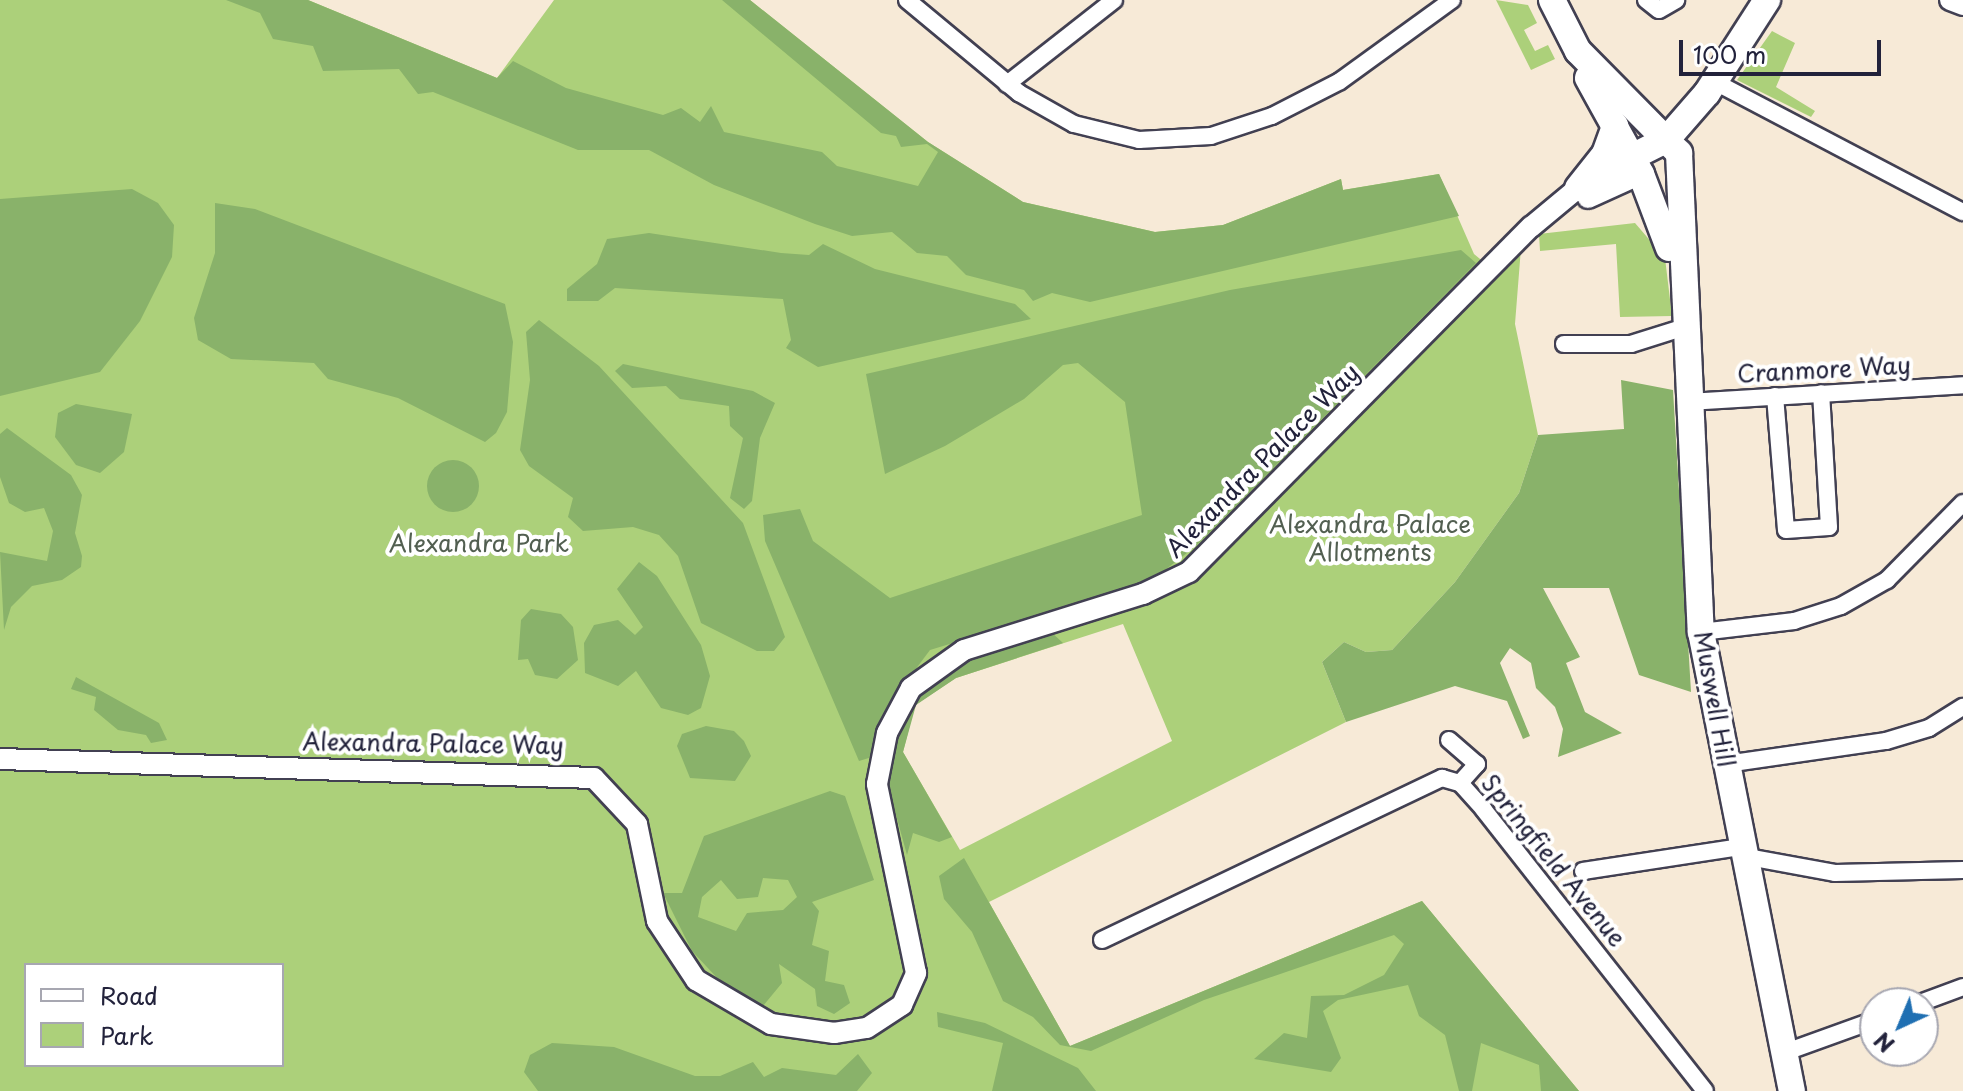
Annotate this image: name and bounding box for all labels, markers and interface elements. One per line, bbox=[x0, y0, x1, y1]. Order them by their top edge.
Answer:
scale bar bbox=[1683, 24, 1885, 74]
text: 100 m bbox=[1693, 36, 1766, 72]
street label: Cranmore Way bbox=[1736, 350, 1912, 388]
street label: Alexandra Palace Way bbox=[1159, 357, 1365, 563]
park label: Alexandra Palace Allotments bbox=[1269, 510, 1471, 566]
park label: Alexandra Park bbox=[389, 529, 569, 557]
street label: Muswell Hill bbox=[1689, 628, 1741, 770]
street label: Alexandra Palace Way bbox=[302, 726, 564, 760]
street label: Springfield Avenue bbox=[1476, 768, 1632, 952]
legend bbox=[24, 963, 284, 1067]
text: Road bbox=[100, 977, 158, 1013]
north arrow bbox=[1859, 987, 1939, 1067]
text: Park bbox=[100, 1017, 154, 1053]
text: N bbox=[1866, 1025, 1901, 1061]

